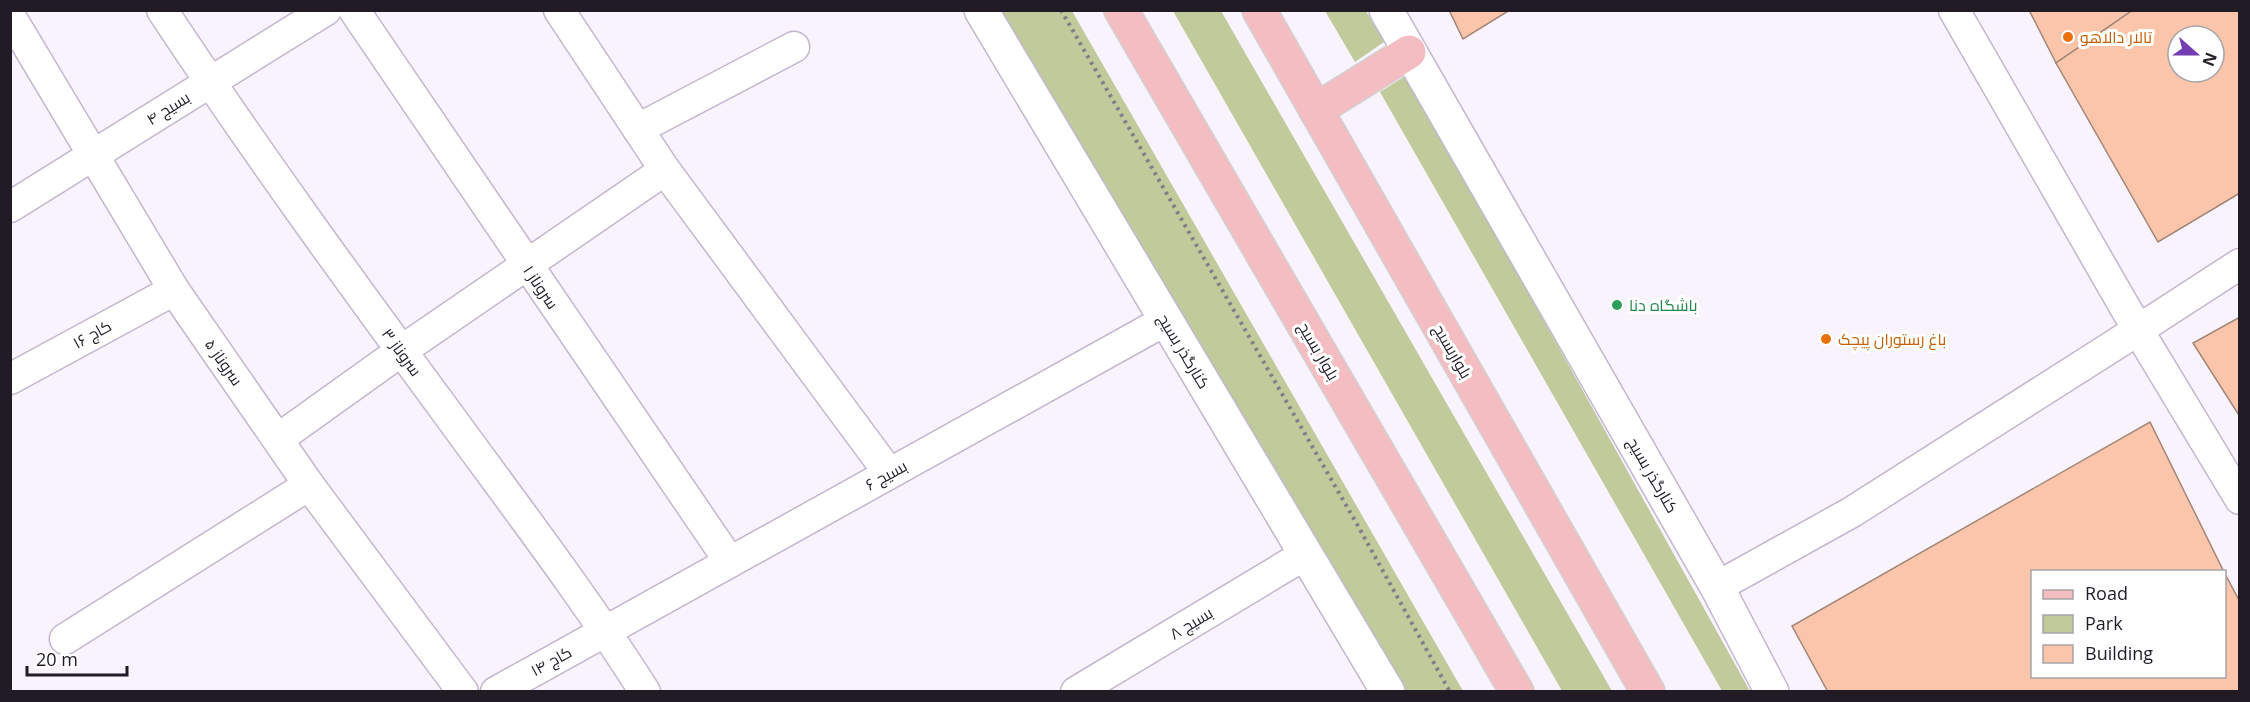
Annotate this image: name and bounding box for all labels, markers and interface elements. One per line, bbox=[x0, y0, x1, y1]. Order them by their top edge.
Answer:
north arrow bbox=[2166, 24, 2226, 84]
place label: تالار دالاهو bbox=[2080, 26, 2153, 48]
marker: تالار دالاهو bbox=[2061, 30, 2075, 44]
text: N bbox=[2197, 49, 2223, 69]
street label: بسیج ۴ bbox=[142, 86, 195, 131]
street label: سروناز ۱ bbox=[518, 261, 564, 313]
place label: باشگاه دنا bbox=[1629, 294, 1698, 316]
marker: باشگاه دنا bbox=[1610, 298, 1624, 312]
street label: کنارگذر بسیج bbox=[1152, 309, 1215, 393]
street label: کاج ۱۶ bbox=[69, 314, 116, 354]
street label: بلوار بسیج bbox=[1293, 318, 1344, 385]
street label: بلواربسیج bbox=[1428, 320, 1477, 383]
street label: سروناز ۳ bbox=[377, 323, 427, 381]
place label: باغ رستوران پیچک bbox=[1838, 328, 1946, 351]
marker: باغ رستوران پیچک bbox=[1819, 332, 1833, 346]
street label: سروناز ۵ bbox=[200, 334, 248, 390]
street label: کنارگذر بسیج bbox=[1622, 433, 1684, 517]
street label: بسیج ۶ bbox=[861, 455, 911, 496]
legend bbox=[2031, 570, 2226, 678]
text: Road bbox=[2085, 581, 2128, 605]
street label: بسیج ۸ bbox=[1165, 601, 1217, 645]
text: Park bbox=[2085, 611, 2123, 635]
scale bar bbox=[27, 639, 128, 677]
street label: کاج ۱۴ bbox=[527, 641, 576, 682]
text: Building bbox=[2085, 641, 2153, 665]
text: 20 m bbox=[36, 647, 78, 671]

